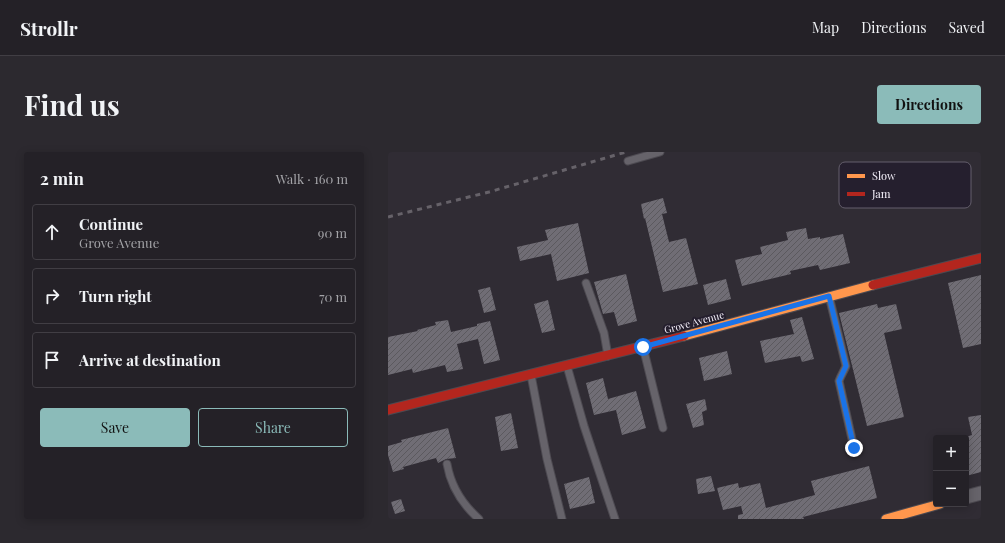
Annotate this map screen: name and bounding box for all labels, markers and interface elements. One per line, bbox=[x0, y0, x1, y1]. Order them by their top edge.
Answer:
text: Strollr bbox=[20, 15, 78, 41]
text: Map bbox=[812, 18, 839, 37]
text: Directions bbox=[861, 18, 927, 37]
text: Saved bbox=[949, 18, 985, 37]
button: Directions bbox=[877, 85, 981, 124]
text: Find us bbox=[24, 86, 120, 123]
legend bbox=[839, 162, 971, 208]
text: 2 min bbox=[40, 167, 84, 189]
text: Slow bbox=[872, 168, 896, 183]
text: Walk · 160 m bbox=[276, 170, 348, 187]
text: Jam bbox=[871, 186, 891, 201]
text: Continue bbox=[79, 214, 143, 234]
icon: ahead bbox=[41, 221, 63, 243]
text: 90 m bbox=[318, 224, 347, 241]
text: Grove Avenue bbox=[79, 234, 159, 251]
icon: right bbox=[41, 285, 63, 307]
text: Turn right bbox=[79, 286, 152, 306]
text: 70 m bbox=[319, 288, 347, 305]
street label: Grove Avenue bbox=[662, 307, 726, 337]
route start bbox=[634, 338, 652, 356]
icon: arrive bbox=[41, 349, 63, 371]
text: Arrive at destination bbox=[79, 350, 221, 370]
button: Save bbox=[40, 408, 190, 447]
button: Share bbox=[198, 408, 348, 447]
map controls bbox=[933, 435, 969, 507]
button: + bbox=[933, 435, 969, 471]
route end bbox=[845, 439, 863, 457]
button: − bbox=[933, 471, 969, 507]

